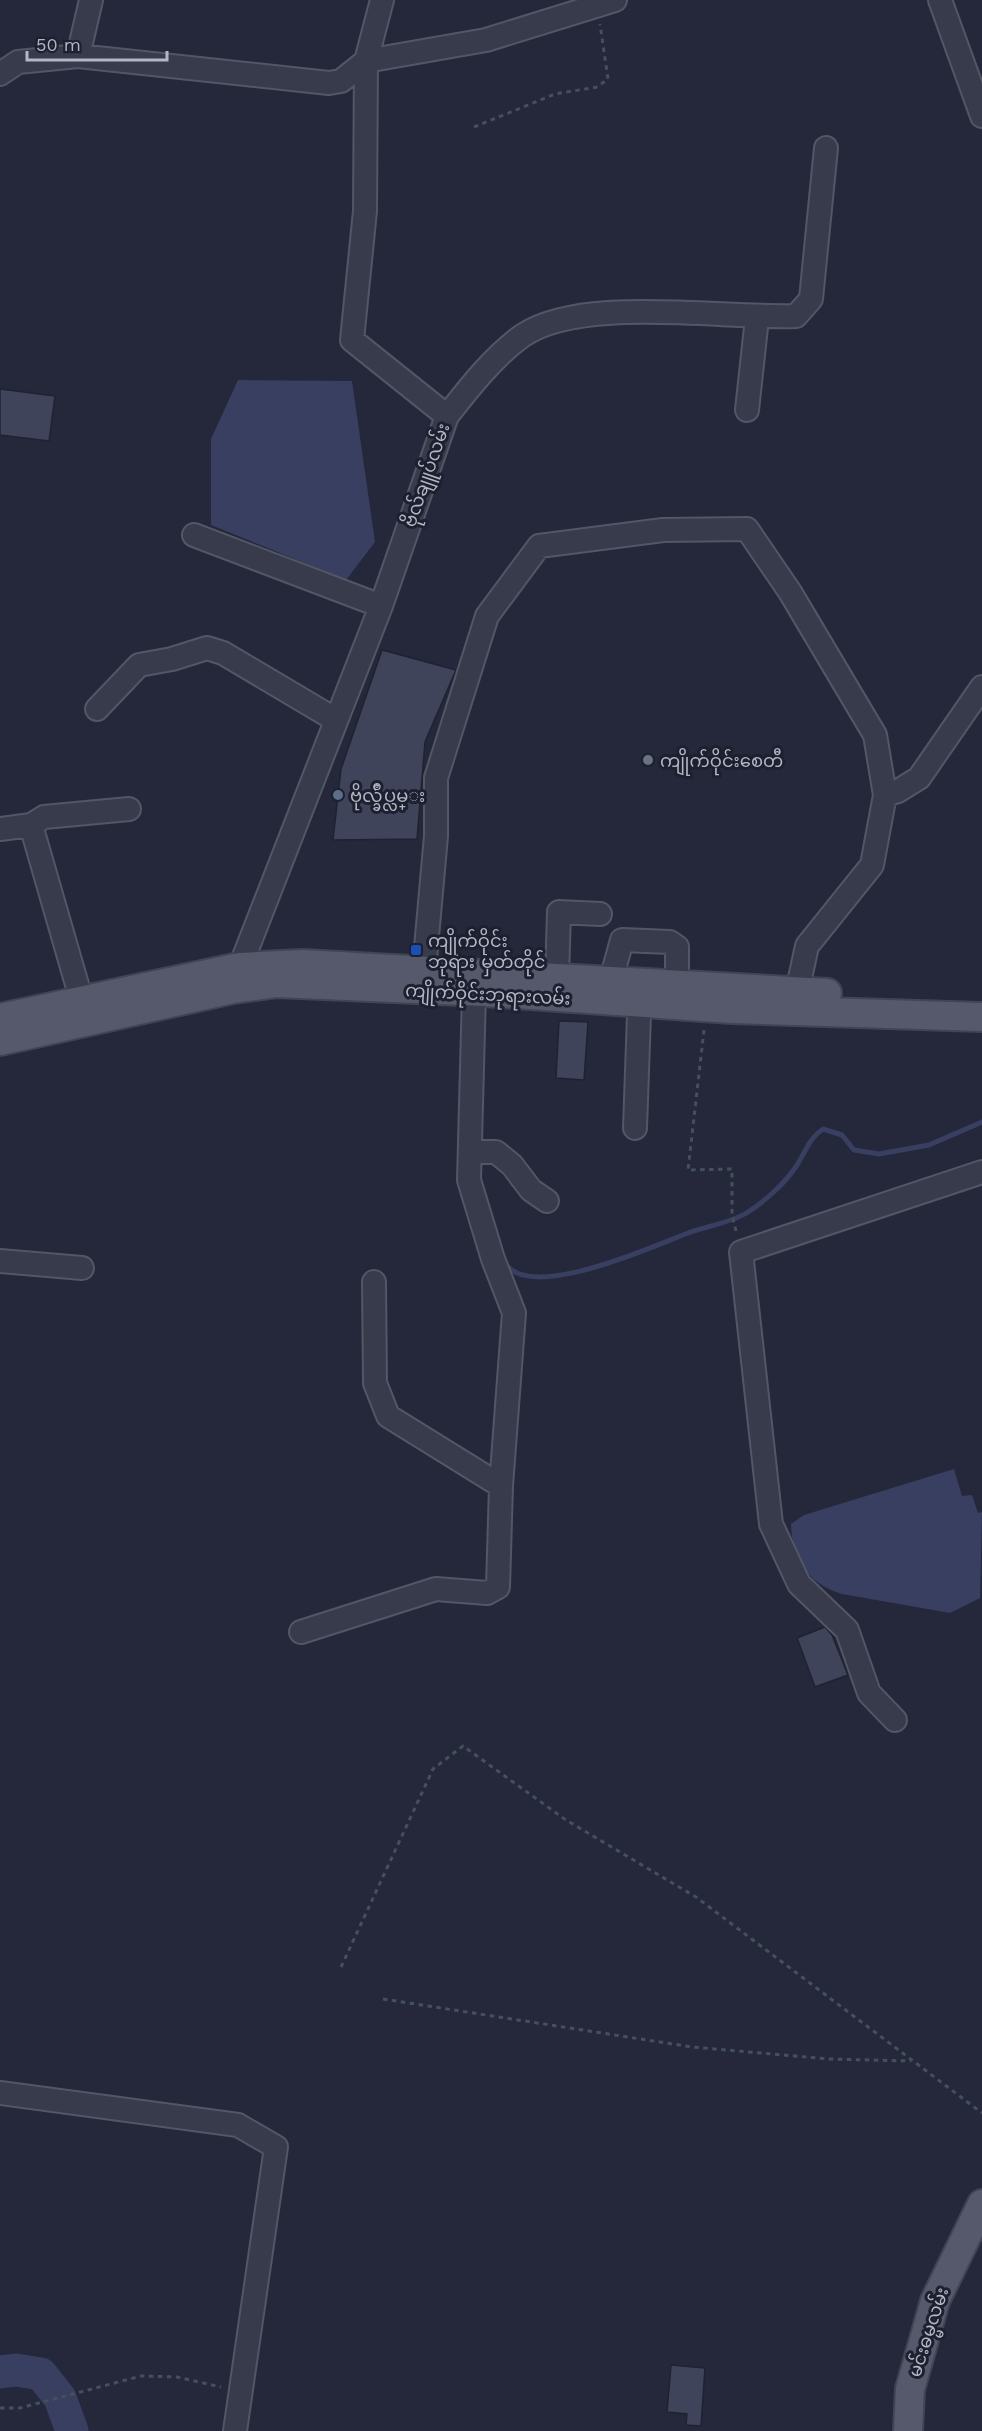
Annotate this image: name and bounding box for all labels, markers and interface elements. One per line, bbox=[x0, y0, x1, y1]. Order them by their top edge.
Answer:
scale bar bbox=[27, 24, 166, 62]
text: 50 m bbox=[36, 34, 81, 55]
street label: ဗိုလ်ချူပ်လမ်း bbox=[396, 419, 458, 531]
place label: ကျိုက်ဝိုင်းစေတီ bbox=[660, 747, 783, 776]
marker: ကျိုက်ဝိုင်းစေတီ bbox=[641, 753, 655, 767]
place label: ဗိုလ္ခ်ဳပ္လမ္း bbox=[350, 782, 425, 811]
marker: ဗိုလ္ခ်ဳပ္လမ္း bbox=[331, 788, 345, 802]
place label: ကျိုက်ဝိုင်း ဘုရား မှတ်တိုင် bbox=[428, 927, 546, 977]
marker: ကျိုက်ဝိုင်း ဘုရား မှတ်တိုင် bbox=[409, 943, 423, 957]
street label: ကျိုက်ဝိုင်းဘုရားလမ်း bbox=[405, 976, 571, 1014]
street label: မင်းဓမ္မလမ်း bbox=[902, 2284, 958, 2381]

